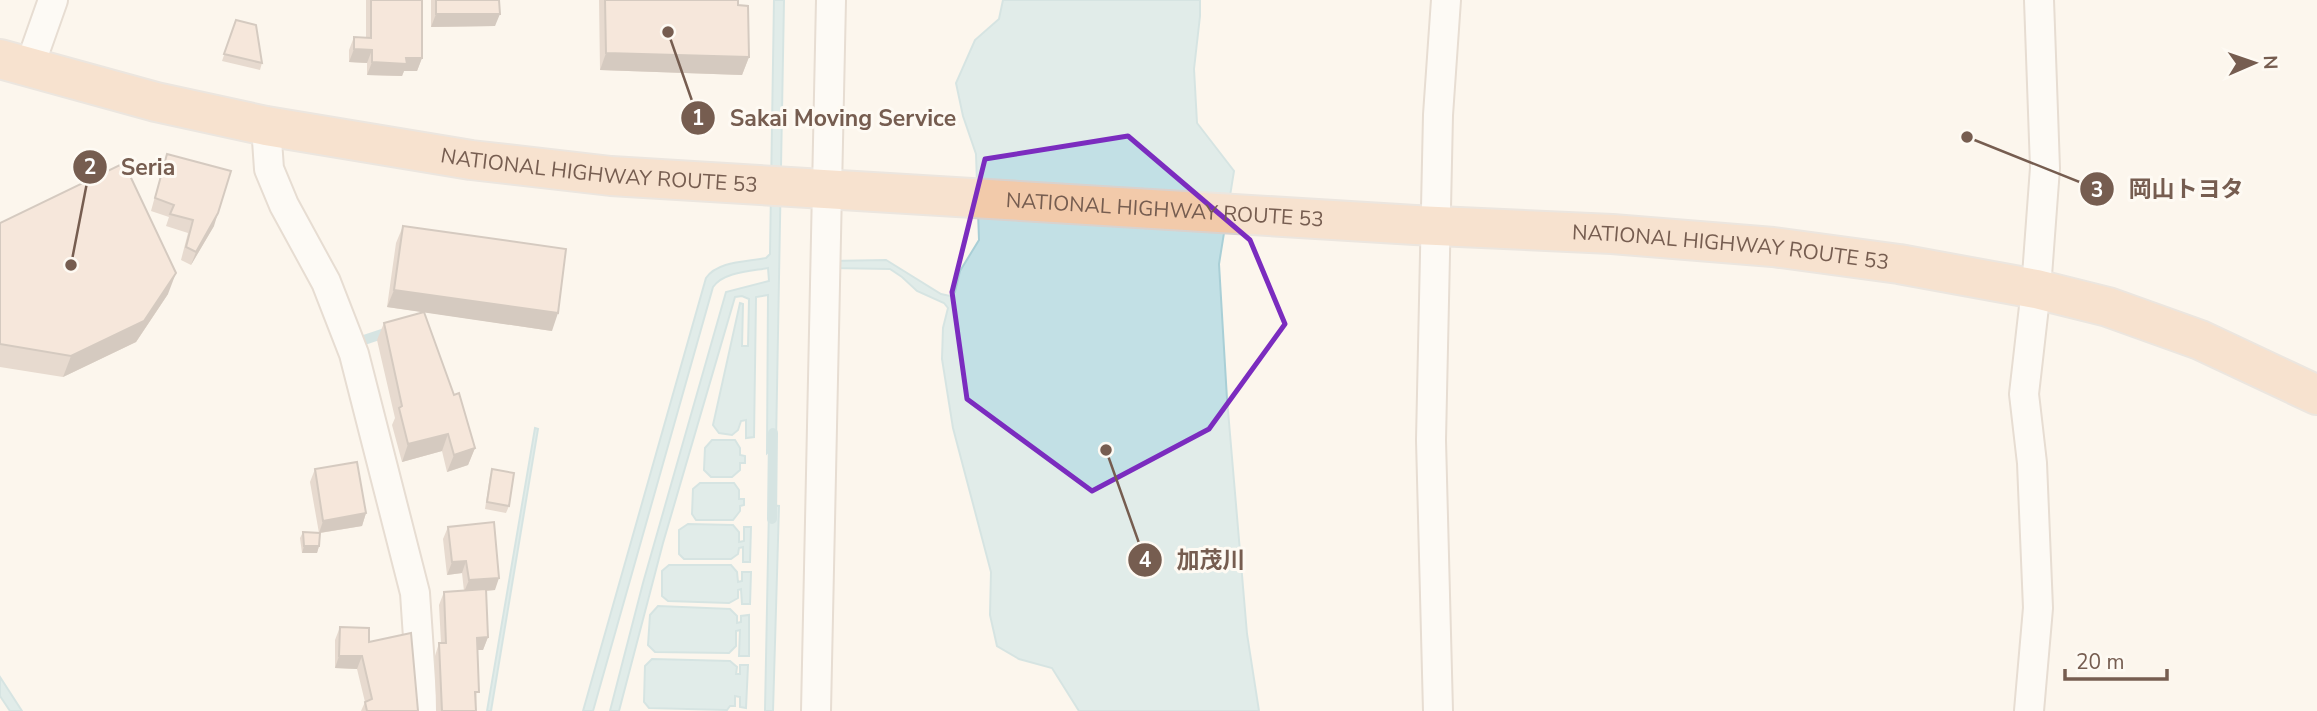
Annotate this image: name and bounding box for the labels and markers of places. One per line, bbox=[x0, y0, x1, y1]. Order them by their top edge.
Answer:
callout: Sakai Moving Service bbox=[681, 96, 970, 140]
callout: Seria bbox=[72, 145, 190, 189]
callout: 岡山トヨタ bbox=[2079, 167, 2257, 211]
callout: 加茂川 bbox=[1127, 538, 1259, 582]

